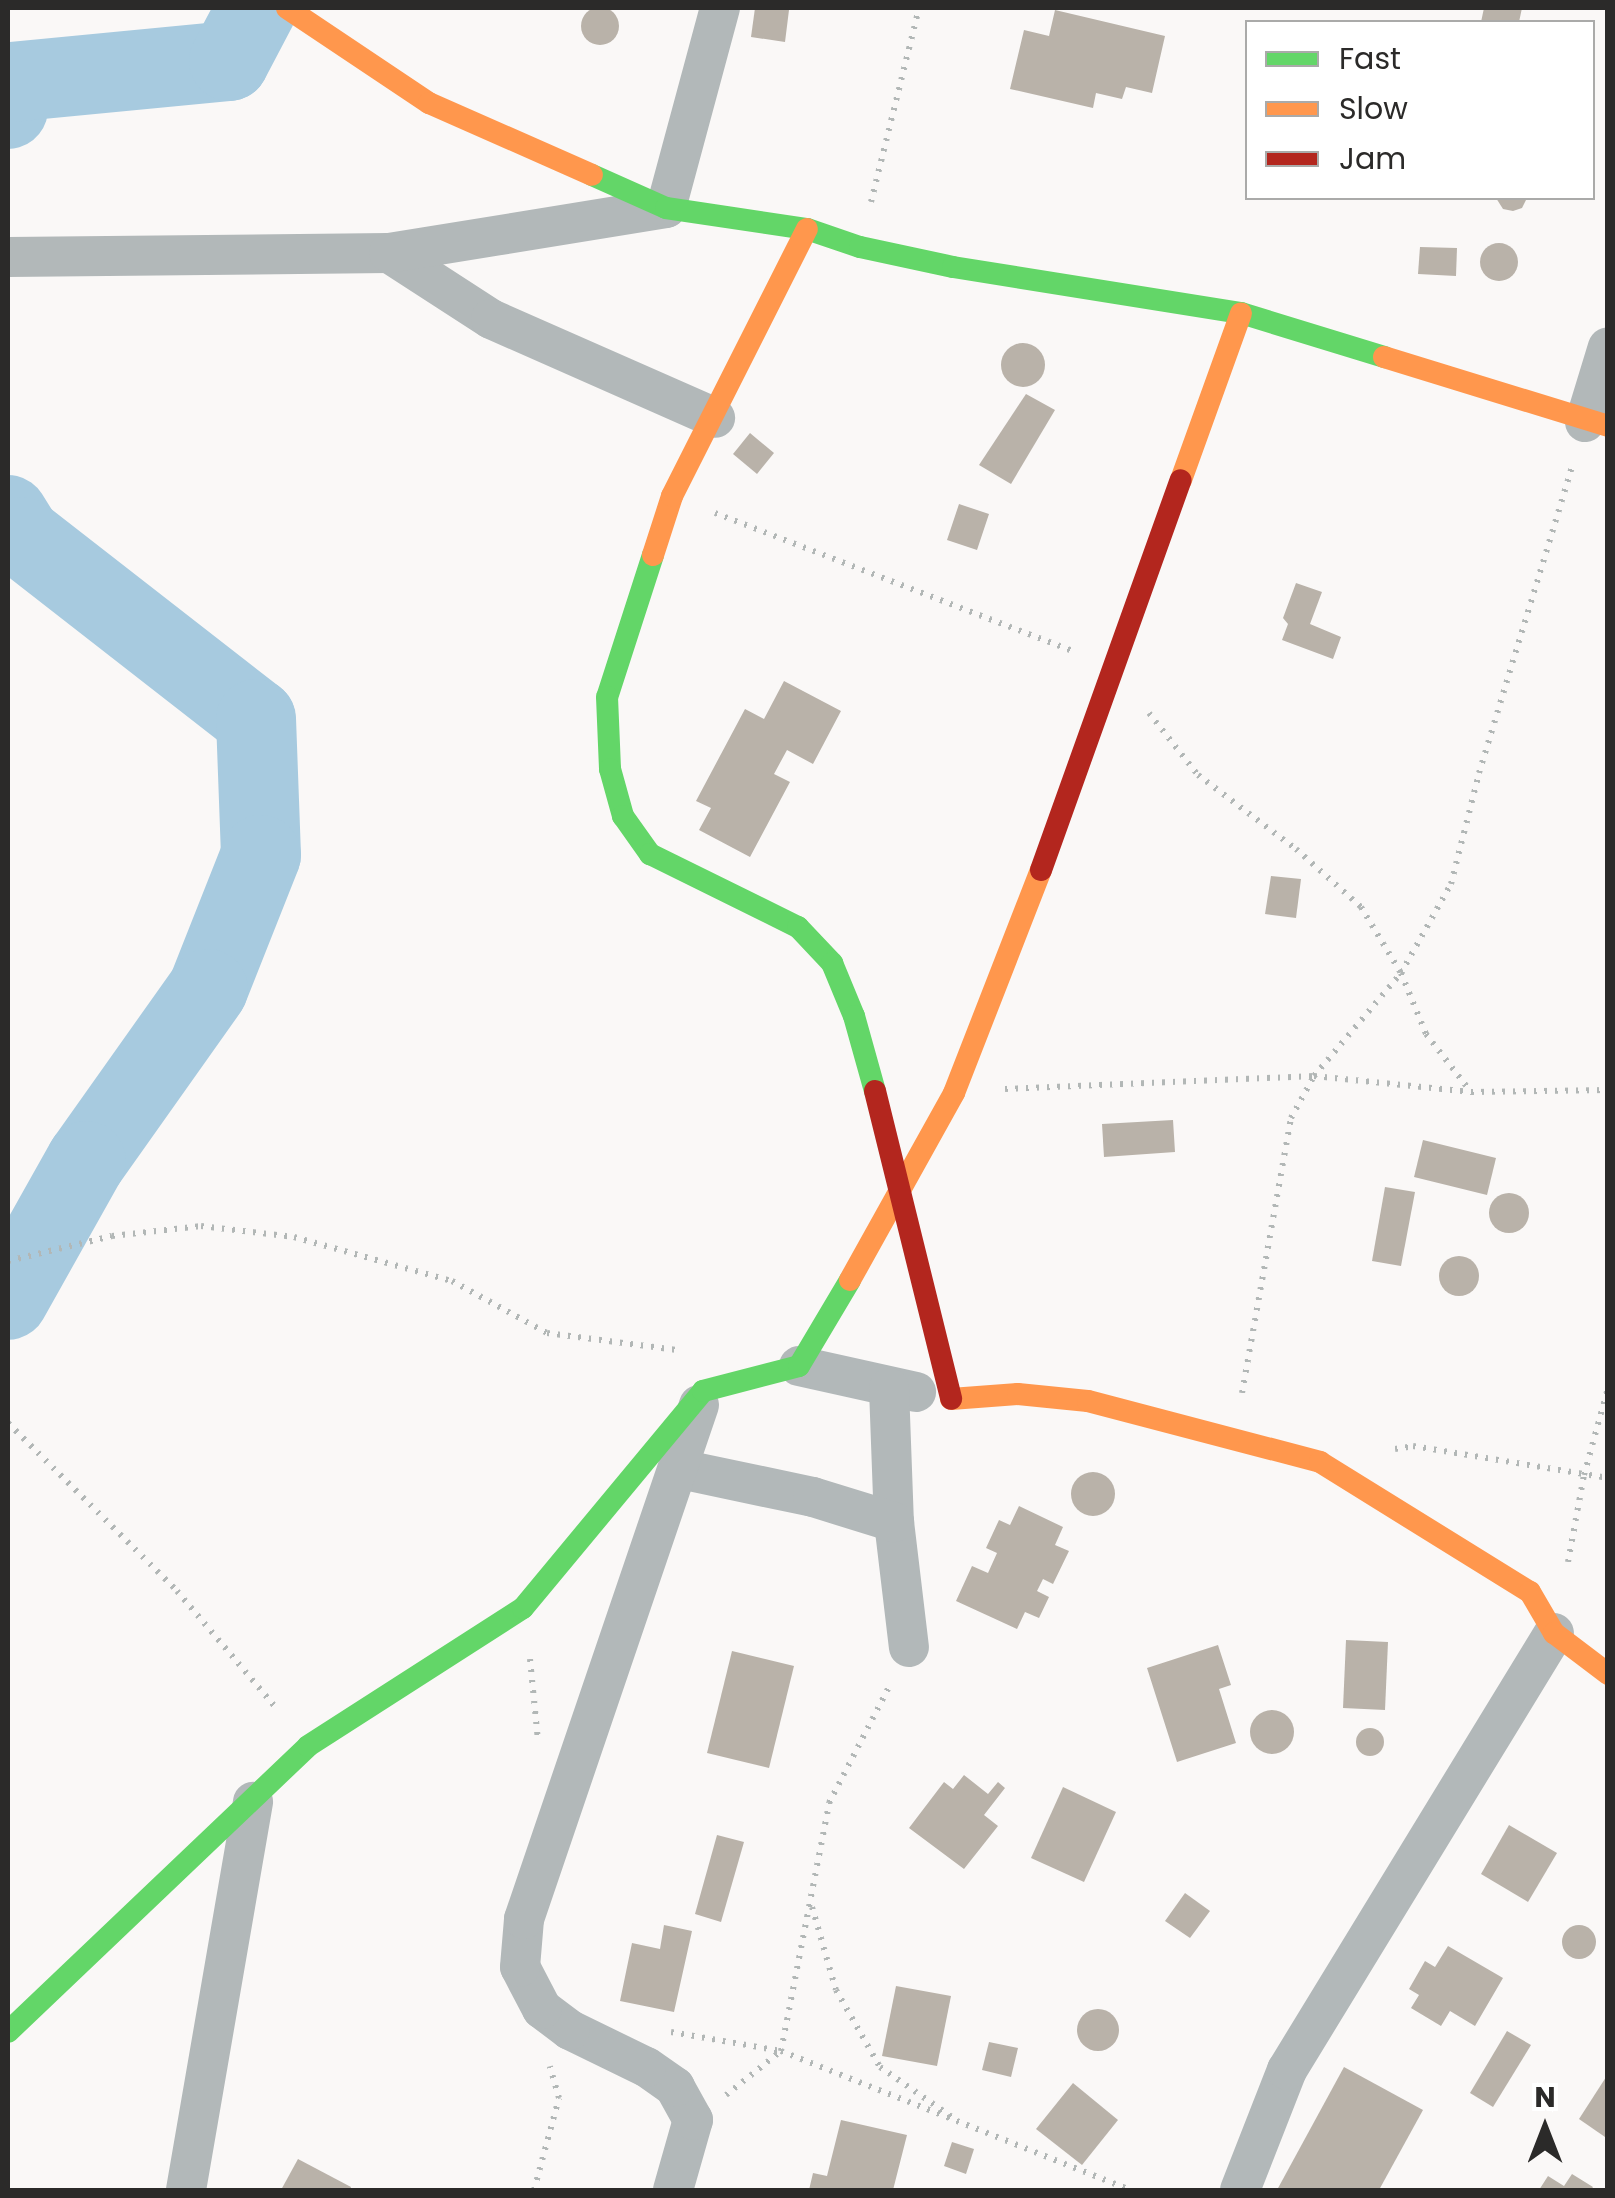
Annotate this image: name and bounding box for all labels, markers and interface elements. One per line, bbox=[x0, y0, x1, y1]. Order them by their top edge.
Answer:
legend bbox=[1245, 20, 1595, 200]
text: Fast bbox=[1339, 37, 1401, 80]
text: Slow bbox=[1339, 87, 1408, 130]
text: Jam bbox=[1339, 137, 1406, 180]
north arrow bbox=[1495, 2078, 1595, 2178]
text: N bbox=[1534, 2078, 1556, 2117]

